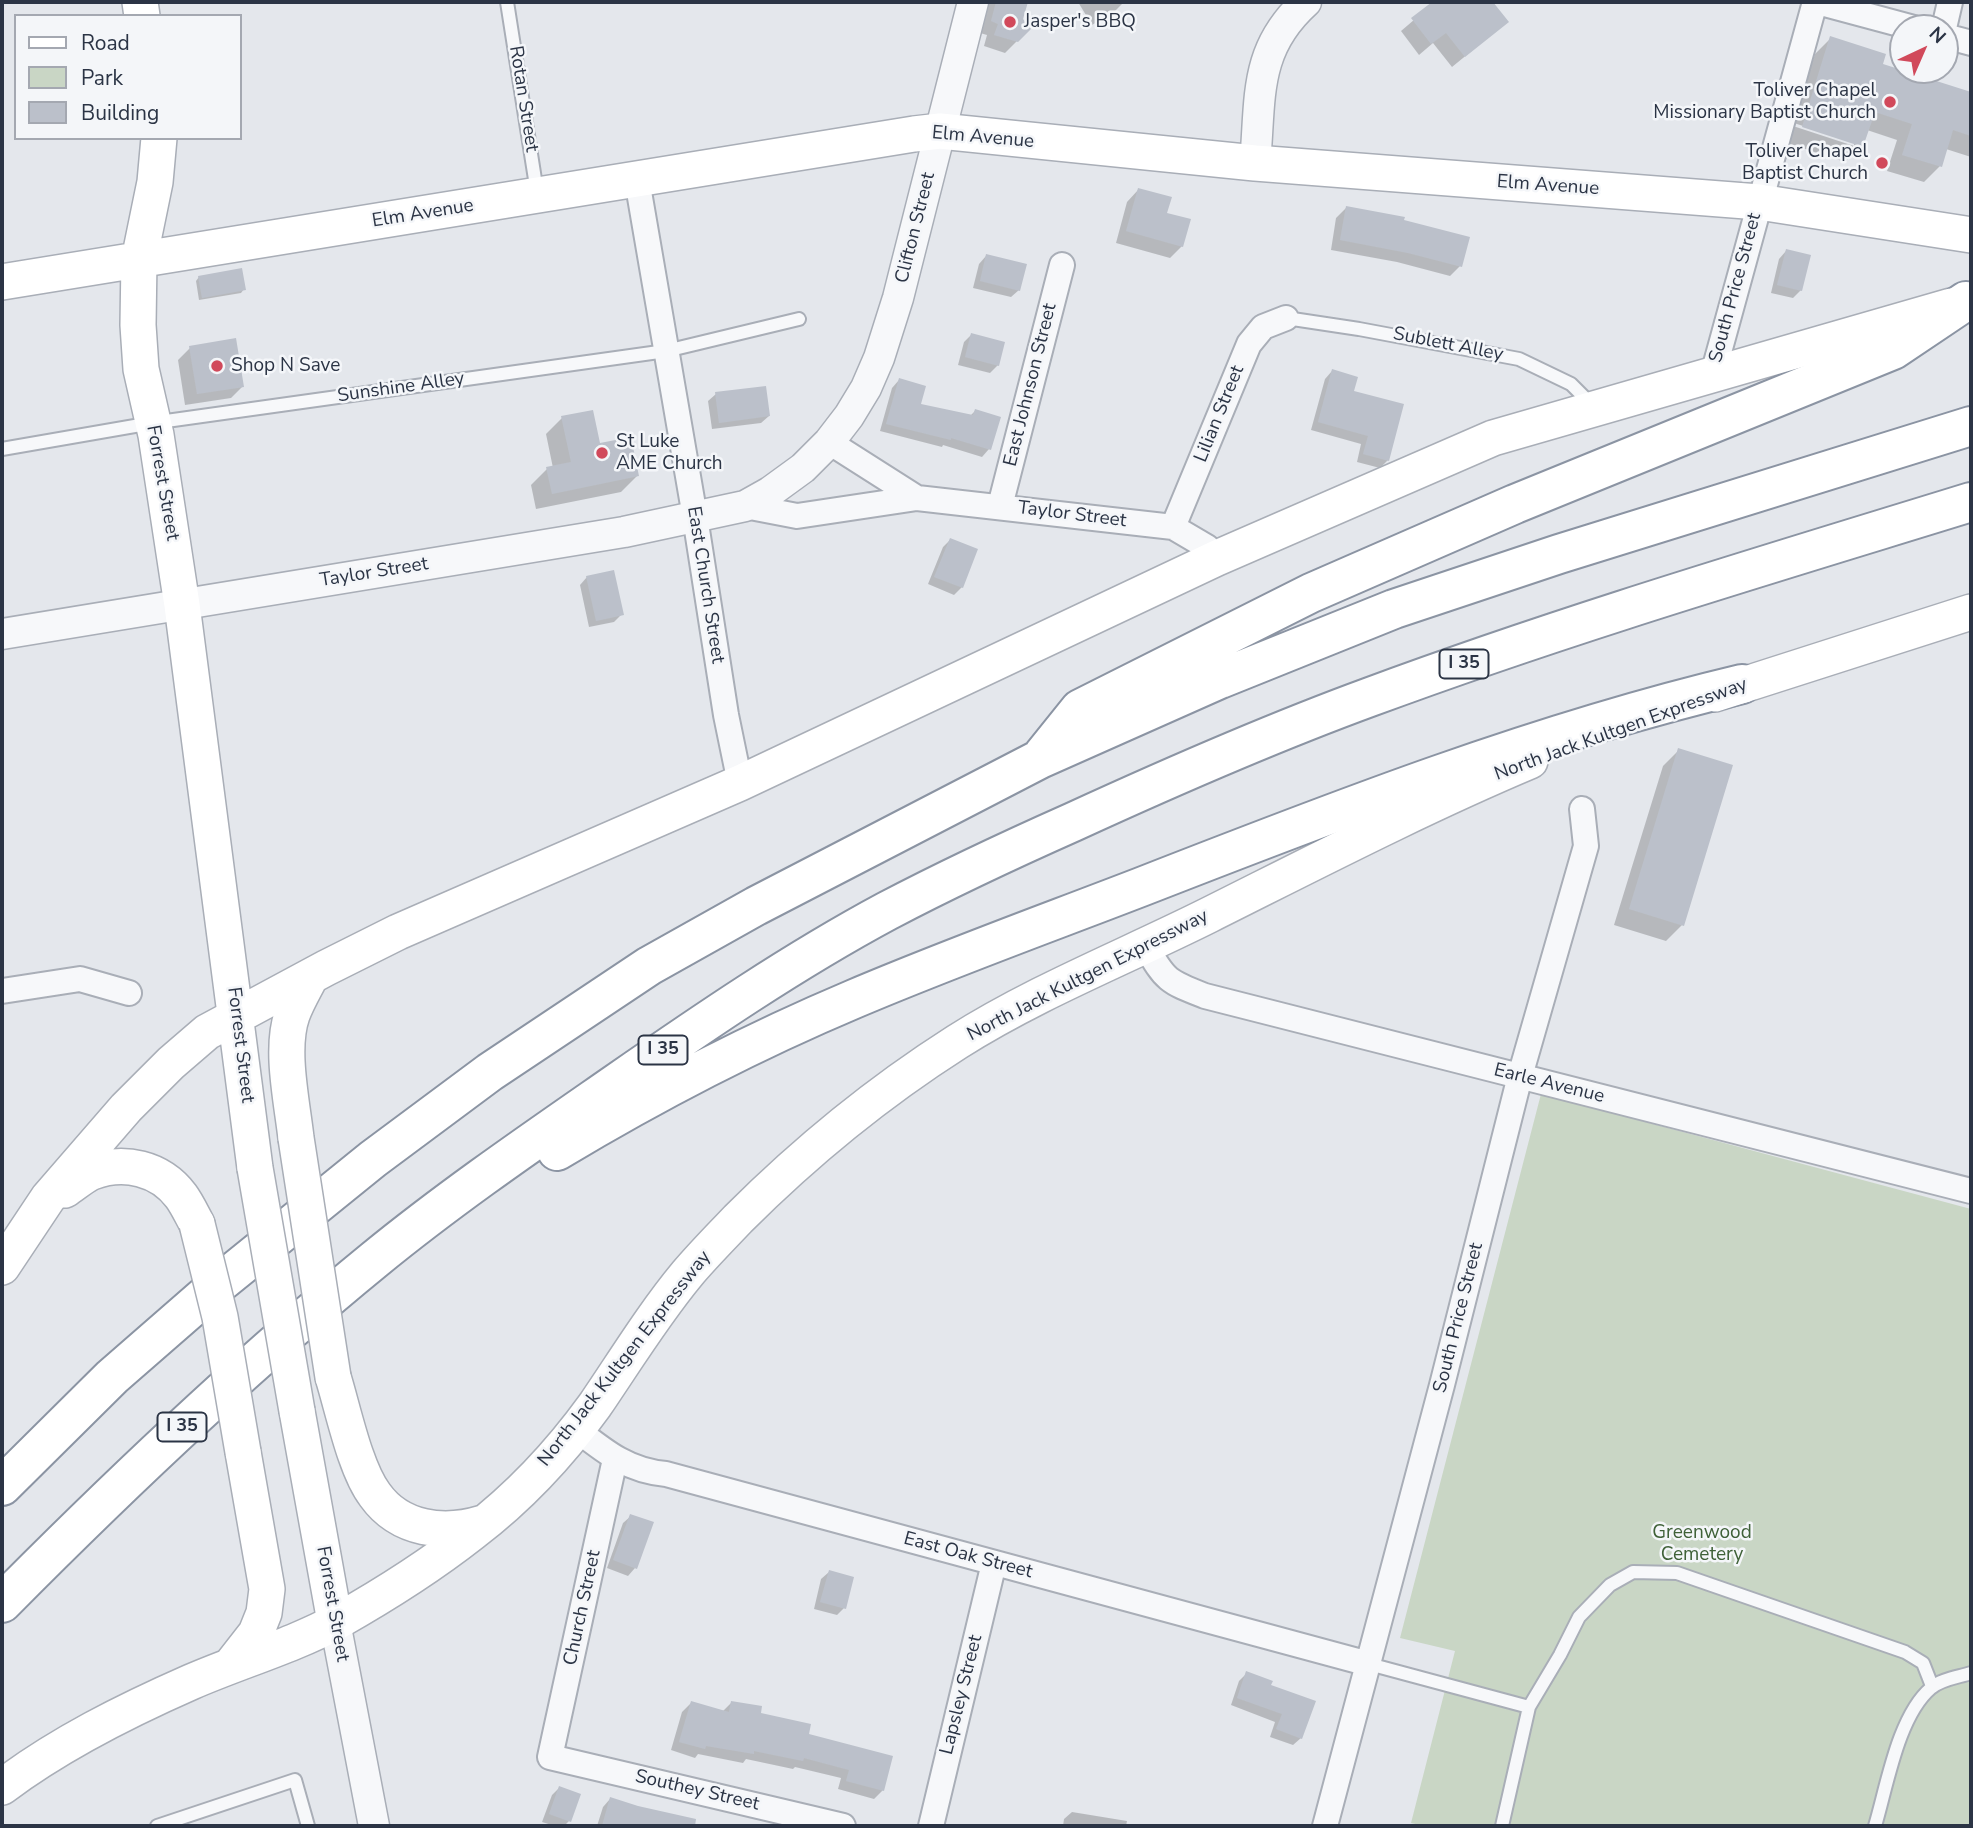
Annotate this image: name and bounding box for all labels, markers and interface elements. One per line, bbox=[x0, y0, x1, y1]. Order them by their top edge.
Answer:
place label: Jasper's BBQ bbox=[1024, 11, 1136, 33]
legend bbox=[14, 14, 242, 140]
marker: Jasper's BBQ bbox=[1002, 14, 1018, 30]
north arrow bbox=[1889, 14, 1959, 84]
text: N bbox=[1923, 21, 1951, 50]
text: Road bbox=[81, 29, 130, 57]
street label: Rotan Street bbox=[503, 44, 543, 154]
text: Park bbox=[81, 64, 123, 92]
place label: Toliver Chapel Missionary Baptist Church bbox=[1653, 80, 1876, 124]
marker: Toliver Chapel Missionary Baptist Church bbox=[1882, 94, 1898, 110]
text: Building bbox=[81, 99, 159, 127]
street label: Elm Avenue bbox=[931, 122, 1035, 154]
place label: Toliver Chapel Baptist Church bbox=[1742, 141, 1868, 185]
marker: Toliver Chapel Baptist Church bbox=[1874, 155, 1890, 171]
street label: Clifton Street bbox=[891, 170, 941, 286]
street label: Elm Avenue bbox=[1496, 171, 1600, 201]
street label: Elm Avenue bbox=[371, 195, 475, 233]
street label: South Price Street bbox=[1705, 211, 1767, 365]
street label: East Johnson Street bbox=[1000, 301, 1062, 469]
street label: Sublett Alley bbox=[1391, 323, 1505, 367]
place label: Shop N Save bbox=[231, 355, 340, 377]
marker: Shop N Save bbox=[209, 358, 225, 374]
street label: Lilian Street bbox=[1190, 362, 1250, 466]
street label: Sunshine Alley bbox=[336, 368, 466, 408]
street label: Forrest Street bbox=[141, 424, 183, 542]
place label: St Luke AME Church bbox=[616, 431, 723, 475]
marker: St Luke AME Church bbox=[594, 445, 610, 461]
street label: Taylor Street bbox=[1016, 497, 1128, 533]
street label: East Church Street bbox=[681, 505, 729, 665]
street label: Taylor Street bbox=[318, 553, 430, 593]
road number: I 35 bbox=[1440, 650, 1488, 678]
street label: North Jack Kultgen Expressway bbox=[1491, 674, 1751, 786]
street label: North Jack Kultgen Expressway bbox=[964, 905, 1212, 1047]
street label: Forrest Street bbox=[222, 986, 258, 1104]
road number: I 35 bbox=[638, 1036, 688, 1064]
street label: Earle Avenue bbox=[1491, 1059, 1607, 1109]
street label: South Price Street bbox=[1429, 1241, 1489, 1395]
street label: North Jack Kultgen Expressway bbox=[534, 1247, 716, 1471]
road number: I 35 bbox=[158, 1412, 206, 1442]
park label: Greenwood Cemetery bbox=[1652, 1522, 1752, 1566]
street label: East Oak Street bbox=[901, 1528, 1035, 1584]
street label: Forrest Street bbox=[311, 1545, 353, 1663]
street label: Church Street bbox=[560, 1548, 606, 1668]
street label: Lapsley Street bbox=[936, 1633, 988, 1757]
street label: Southey Street bbox=[633, 1766, 761, 1816]

